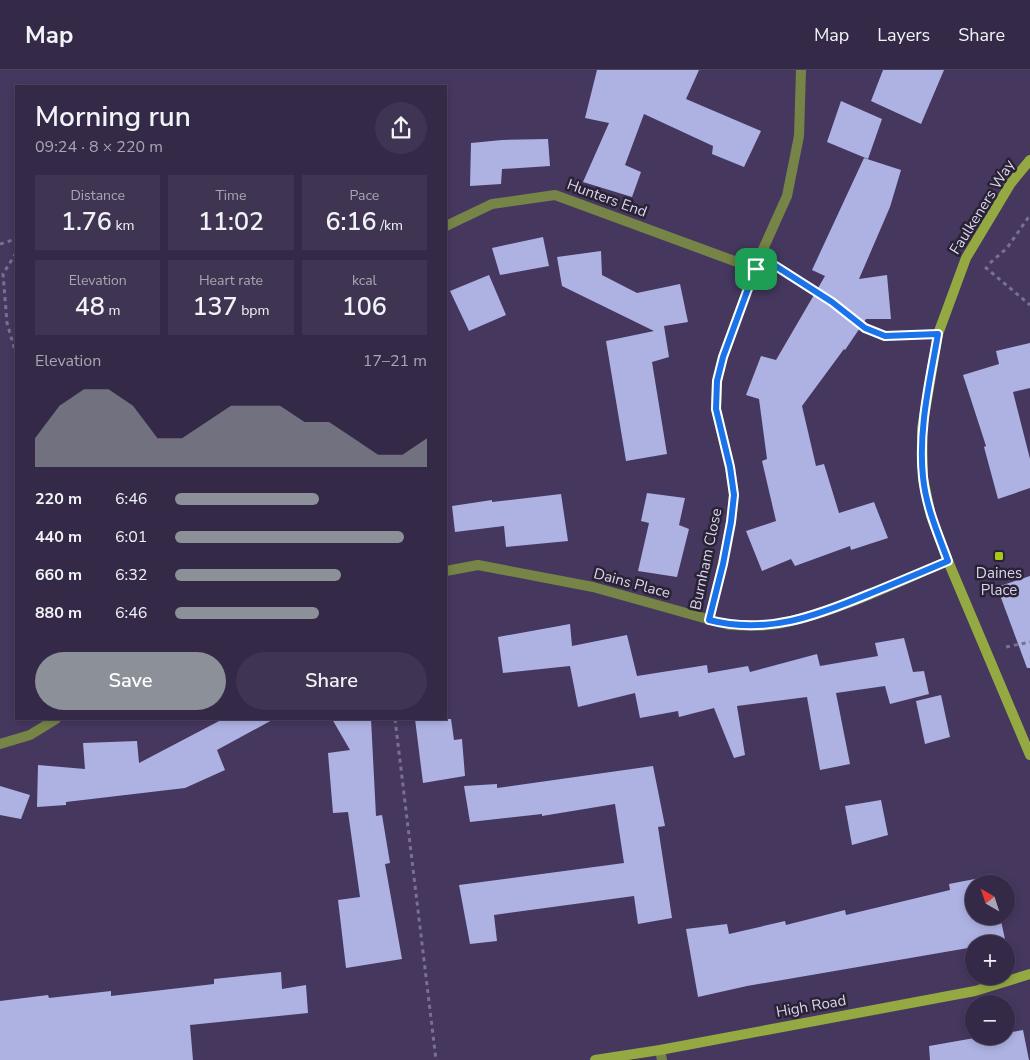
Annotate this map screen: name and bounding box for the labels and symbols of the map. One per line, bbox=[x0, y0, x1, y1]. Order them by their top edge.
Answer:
street label: Faulkeners Way bbox=[945, 156, 1019, 258]
street label: Hunters End bbox=[564, 174, 650, 222]
pin bbox=[735, 248, 777, 290]
street label: Burnham Close bbox=[685, 506, 727, 612]
marker: Daines Place bbox=[993, 550, 1005, 562]
street label: Dains Place bbox=[591, 563, 673, 603]
place label: Daines Place bbox=[976, 563, 1022, 600]
north arrow bbox=[965, 875, 1015, 925]
street label: High Road bbox=[774, 990, 848, 1022]

